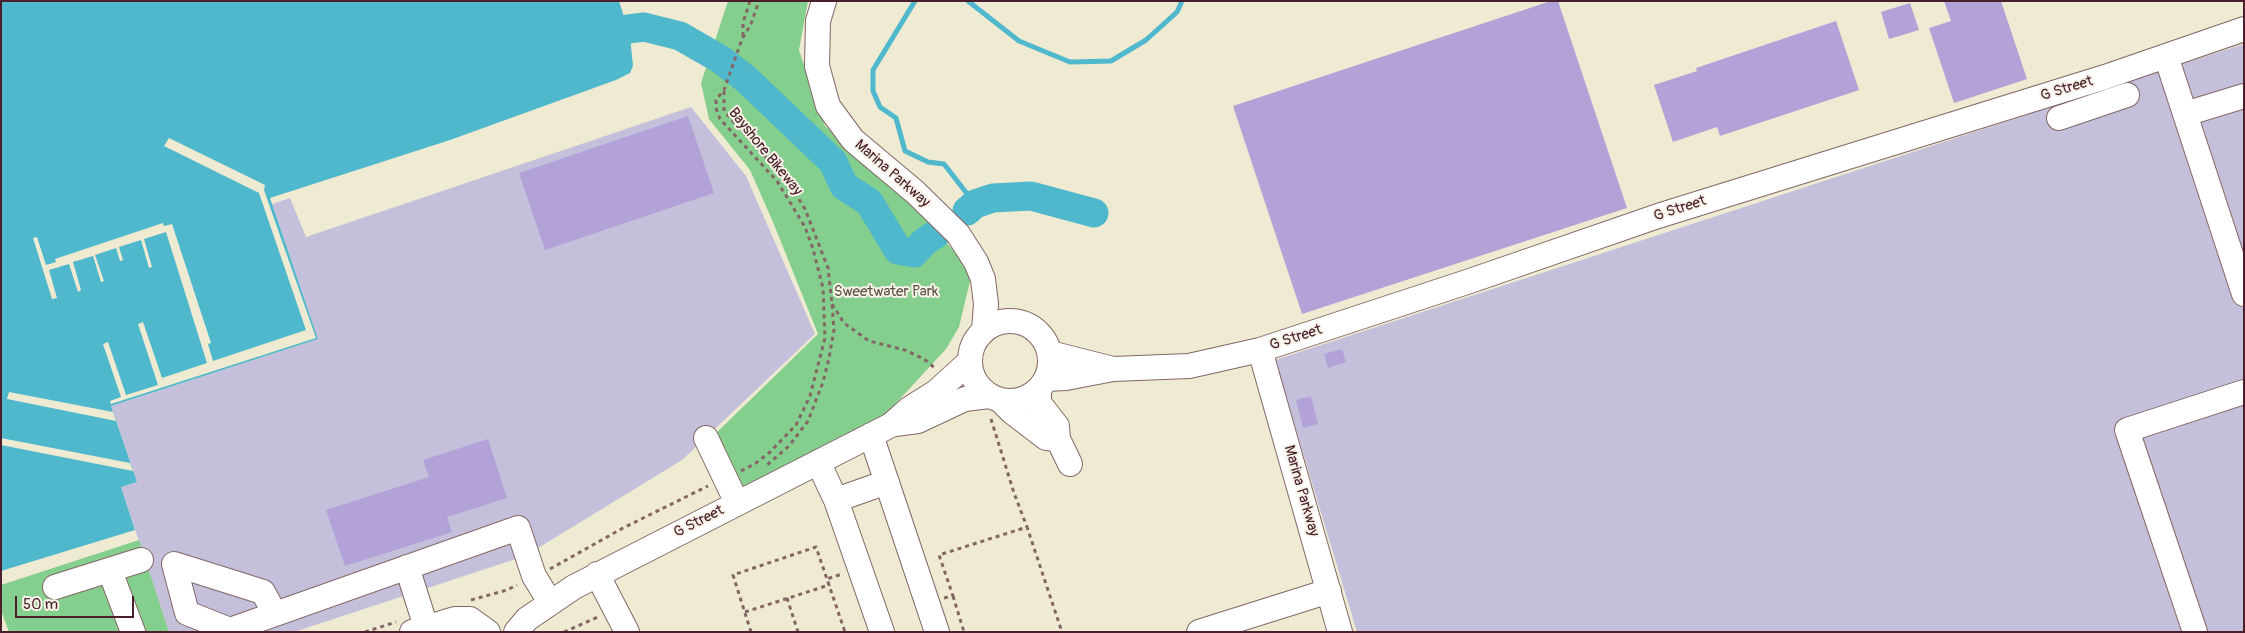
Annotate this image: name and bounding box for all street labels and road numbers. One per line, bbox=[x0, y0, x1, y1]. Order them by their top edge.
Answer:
street label: G Street bbox=[2039, 73, 2095, 105]
street label: Bayshore Bikeway bbox=[724, 104, 806, 200]
street label: Marina Parkway bbox=[851, 136, 933, 212]
street label: G Street bbox=[1652, 192, 1708, 226]
street label: G Street bbox=[1268, 321, 1324, 355]
street label: Marina Parkway bbox=[1279, 443, 1323, 539]
street label: G Street bbox=[671, 502, 727, 542]

